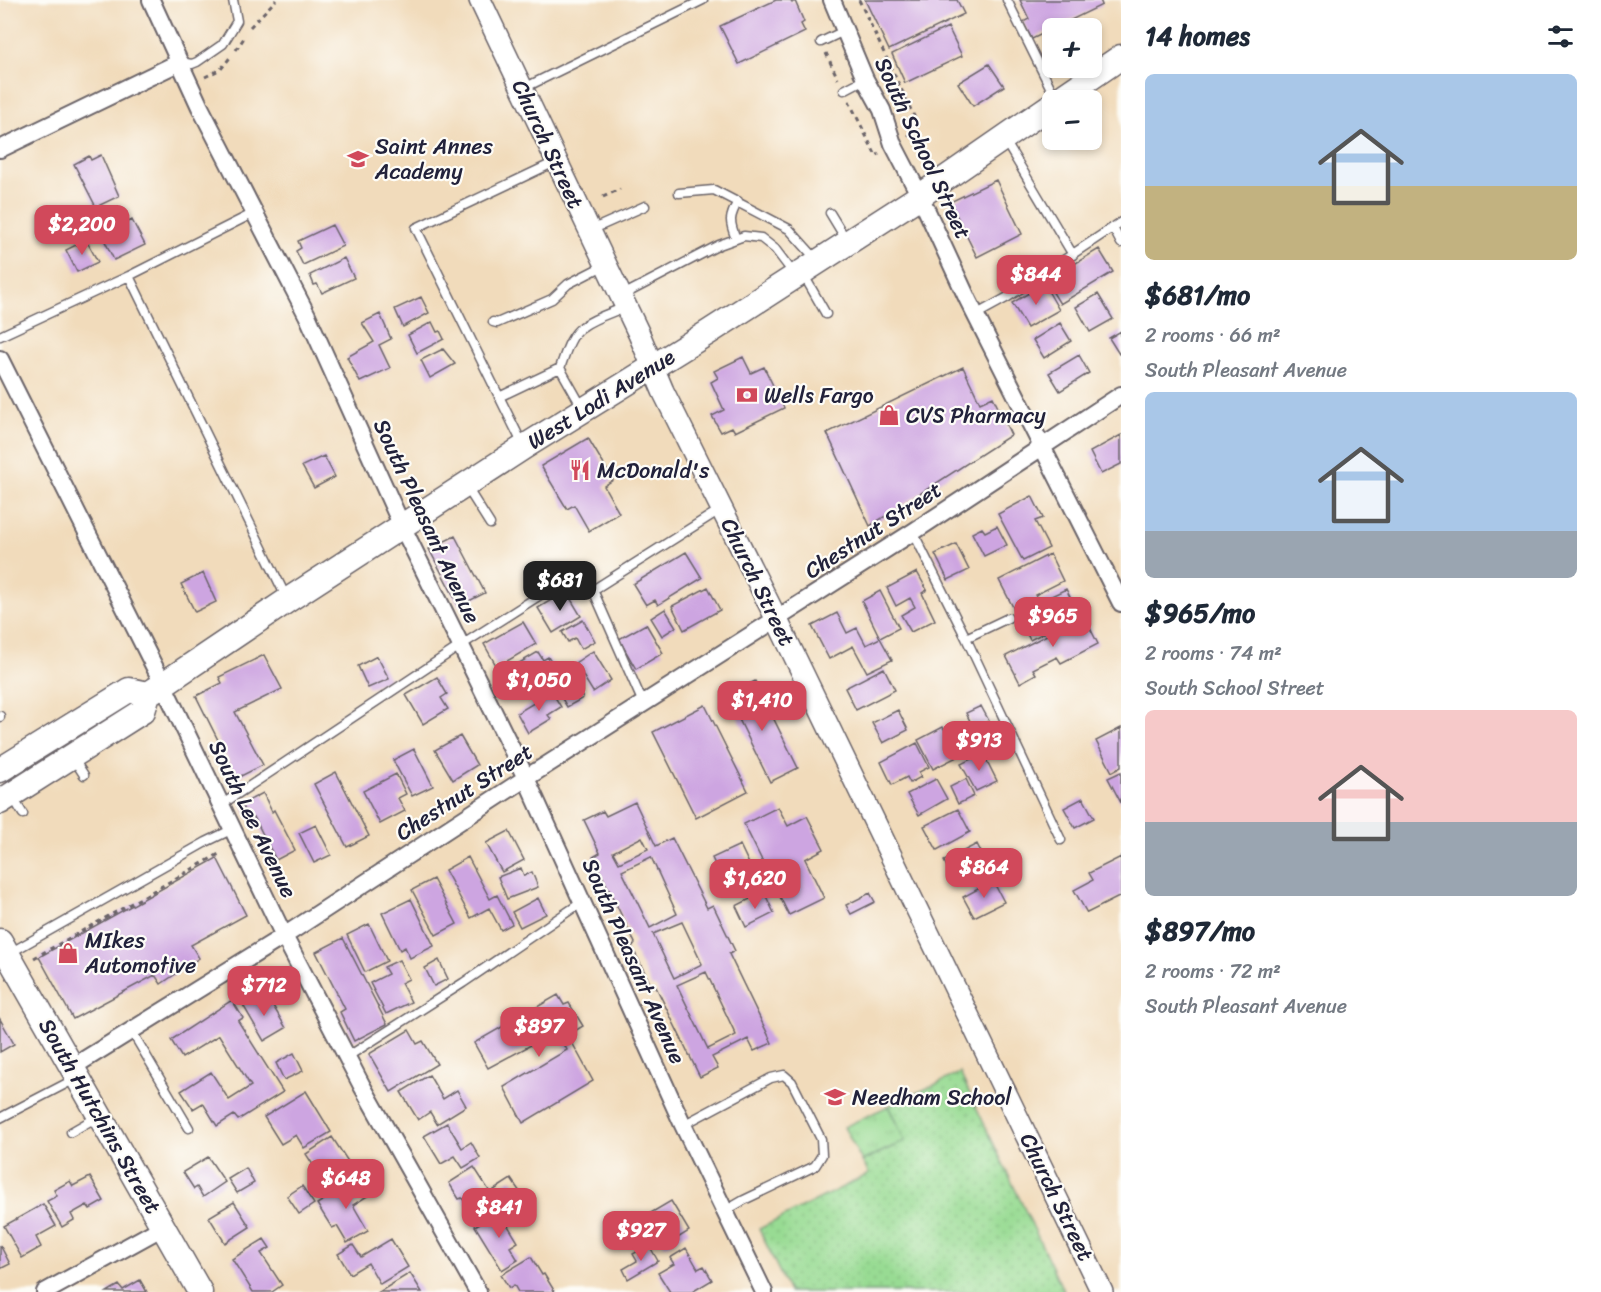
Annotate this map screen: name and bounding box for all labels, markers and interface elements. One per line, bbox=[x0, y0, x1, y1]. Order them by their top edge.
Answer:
text: 14 homes bbox=[1145, 13, 1250, 59]
map controls bbox=[1042, 18, 1102, 150]
button: + bbox=[1042, 18, 1102, 78]
icon: filters bbox=[1544, 20, 1577, 53]
street label: South School Street bbox=[864, 50, 983, 246]
street label: Church Street bbox=[501, 73, 595, 216]
button: − bbox=[1042, 90, 1102, 150]
icon: home bbox=[1307, 113, 1415, 221]
place label: Saint Annes Academy bbox=[374, 127, 494, 191]
school or university icon: Saint Annes Academy bbox=[346, 147, 370, 171]
pin: $2,200 bbox=[33, 205, 131, 256]
text: $2,200 bbox=[48, 207, 116, 242]
pin: $844 bbox=[1000, 255, 1072, 306]
text: $844 bbox=[1011, 257, 1061, 292]
text: $681/mo bbox=[1145, 272, 1250, 318]
text: 2 rooms · 66 m² bbox=[1145, 318, 1281, 353]
street label: West Lodi Avenue bbox=[519, 338, 683, 460]
text: South Pleasant Avenue bbox=[1145, 353, 1347, 388]
place label: Wells Fargo bbox=[764, 376, 874, 415]
bank icon: Wells Fargo bbox=[735, 383, 759, 407]
place label: CVS Pharmacy bbox=[906, 396, 1046, 435]
shop icon: CVS Pharmacy bbox=[877, 403, 901, 427]
street label: South Pleasant Avenue bbox=[362, 412, 492, 630]
icon: home bbox=[1307, 431, 1415, 539]
place label: McDonald's bbox=[597, 451, 710, 490]
restaurant icon: McDonald's bbox=[568, 458, 592, 482]
street label: Chestnut Street bbox=[796, 470, 950, 589]
street label: Church Street bbox=[710, 511, 806, 653]
pin: $681 bbox=[524, 561, 596, 612]
text: $681 bbox=[537, 563, 583, 598]
text: $965/mo bbox=[1145, 590, 1255, 636]
pin: $965 bbox=[1017, 597, 1089, 648]
text: $965 bbox=[1028, 599, 1078, 634]
text: 2 rooms · 74 m² bbox=[1145, 636, 1282, 671]
pin: $1,050 bbox=[490, 661, 588, 712]
text: $1,050 bbox=[507, 663, 571, 698]
text: South School Street bbox=[1145, 671, 1325, 706]
pin: $1,410 bbox=[713, 681, 811, 732]
text: $1,410 bbox=[731, 683, 793, 718]
pin: $913 bbox=[943, 721, 1015, 772]
text: $913 bbox=[956, 723, 1002, 758]
street label: Chestnut Street bbox=[387, 732, 541, 851]
street label: South Lee Avenue bbox=[198, 733, 308, 905]
icon: home bbox=[1307, 749, 1415, 857]
pin: $864 bbox=[948, 848, 1020, 899]
text: $864 bbox=[959, 850, 1009, 885]
street label: South Pleasant Avenue bbox=[571, 852, 697, 1070]
pin: $1,620 bbox=[706, 859, 804, 910]
text: $1,620 bbox=[724, 861, 786, 896]
text: $897/mo bbox=[1145, 908, 1255, 954]
place label: MIkes Automotive bbox=[84, 921, 196, 985]
shop icon: MIkes Automotive bbox=[56, 941, 80, 965]
text: 2 rooms · 72 m² bbox=[1145, 954, 1281, 989]
pin: $712 bbox=[228, 966, 300, 1017]
text: $712 bbox=[242, 968, 287, 1003]
text: South Pleasant Avenue bbox=[1145, 989, 1347, 1024]
pin: $897 bbox=[503, 1007, 575, 1058]
text: $897 bbox=[514, 1009, 564, 1044]
street label: South Hutchins Street bbox=[28, 1011, 172, 1222]
place label: Needham School bbox=[852, 1078, 1012, 1117]
school or university icon: Needham School bbox=[823, 1085, 847, 1109]
street label: Church Street bbox=[1009, 1126, 1105, 1268]
pin: $648 bbox=[310, 1159, 382, 1210]
text: $648 bbox=[321, 1161, 371, 1196]
pin: $841 bbox=[463, 1188, 535, 1239]
text: $841 bbox=[476, 1190, 522, 1225]
pin: $927 bbox=[605, 1211, 677, 1262]
text: $927 bbox=[617, 1213, 665, 1248]

